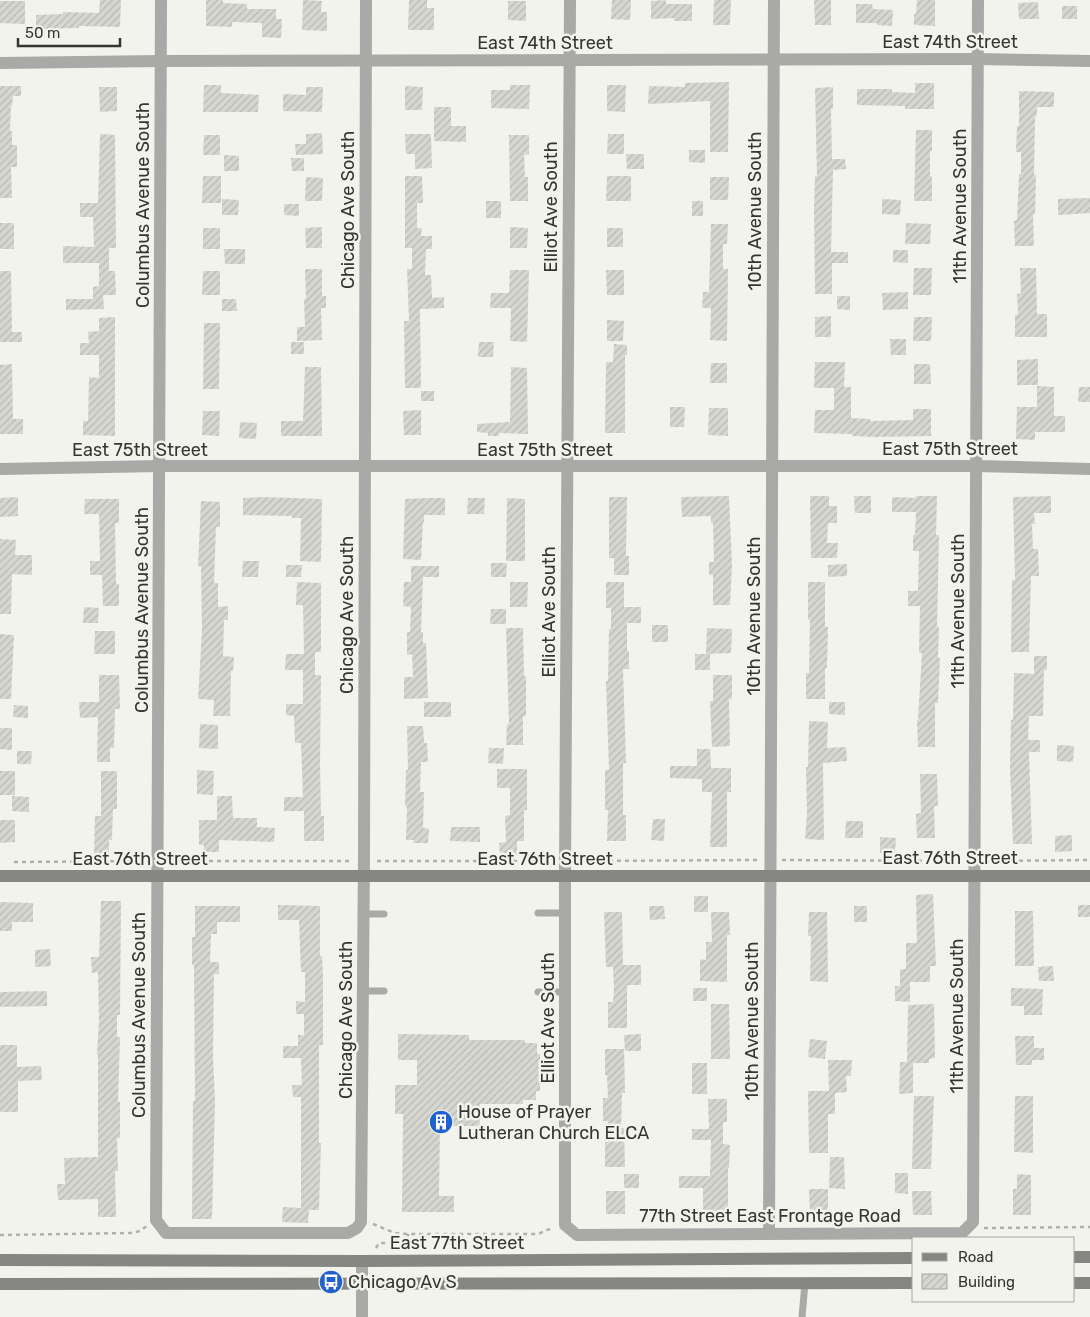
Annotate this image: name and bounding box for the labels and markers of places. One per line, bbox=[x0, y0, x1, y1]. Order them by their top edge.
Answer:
place label: House of Prayer Lutheran Church ELCA bbox=[458, 1101, 649, 1144]
building icon: House of Prayer Lutheran Church ELCA bbox=[428, 1109, 454, 1135]
bus stop icon: Chicago Av S bbox=[318, 1269, 344, 1295]
place label: Chicago Av S bbox=[348, 1271, 457, 1293]

